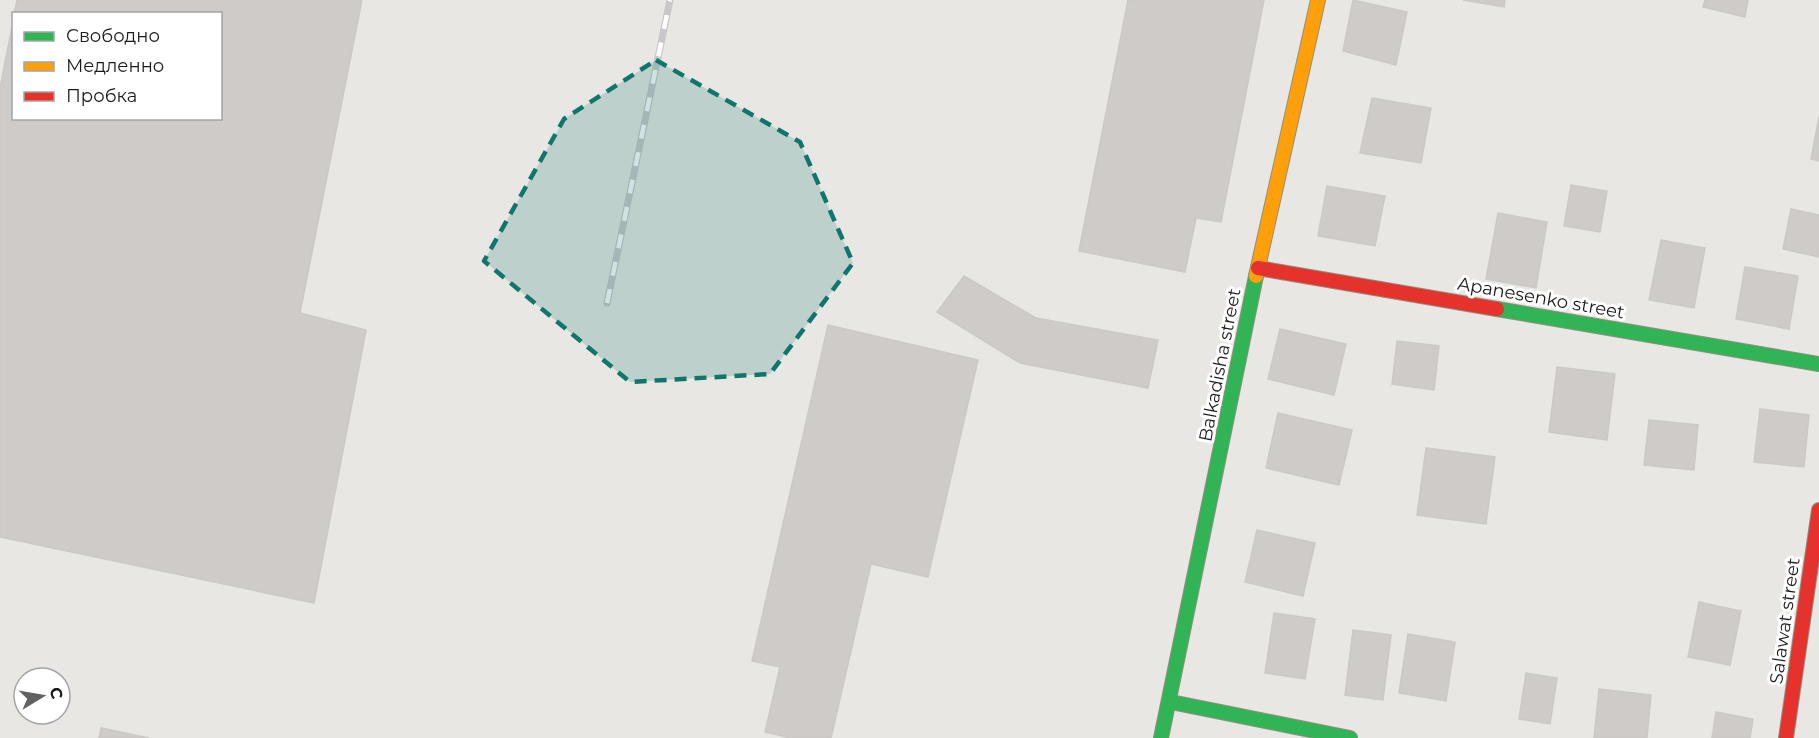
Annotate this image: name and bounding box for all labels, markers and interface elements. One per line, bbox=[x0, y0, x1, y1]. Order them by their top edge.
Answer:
legend bbox=[12, 12, 222, 120]
text: Свободно bbox=[66, 25, 160, 47]
text: Медленно bbox=[66, 55, 164, 77]
text: Пробка bbox=[66, 85, 137, 107]
street label: Apanesenko street bbox=[1456, 272, 1626, 324]
street label: Balkadisha street bbox=[1194, 286, 1246, 444]
street label: Salawat street bbox=[1765, 556, 1805, 686]
north arrow bbox=[12, 666, 72, 726]
text: С bbox=[46, 686, 67, 701]

